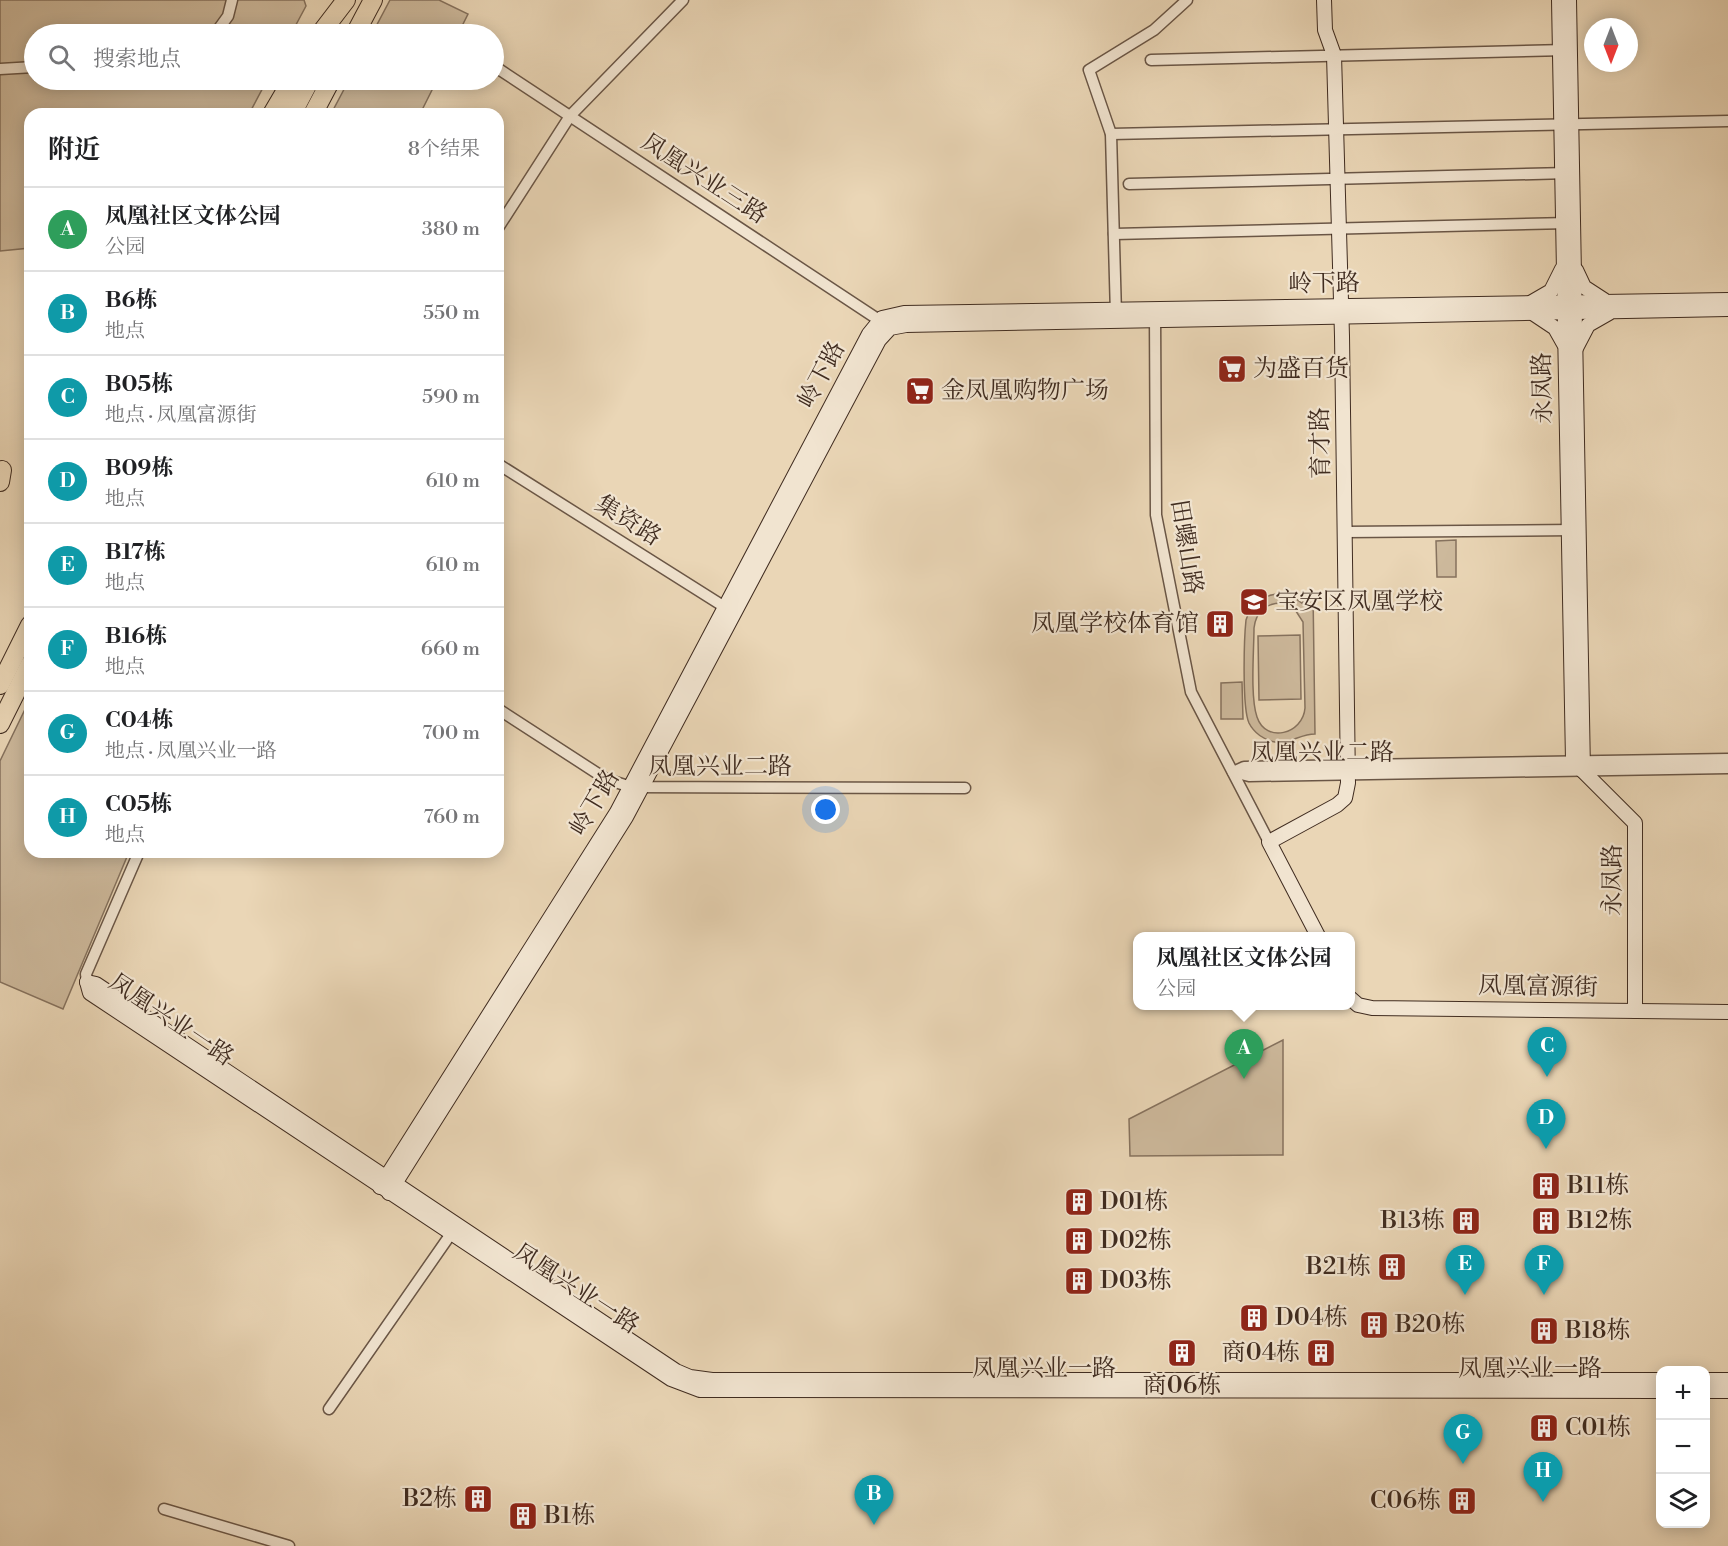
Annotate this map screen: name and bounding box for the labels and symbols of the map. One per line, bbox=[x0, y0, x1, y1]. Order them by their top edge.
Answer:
north arrow bbox=[1584, 18, 1638, 72]
street label: 凤凰兴业三路 bbox=[635, 127, 773, 231]
street label: 岭下路 bbox=[1288, 268, 1360, 300]
street label: 岭下路 bbox=[792, 336, 852, 414]
street label: 永凤路 bbox=[1527, 352, 1559, 424]
supermarket icon: 为盛百货 bbox=[1216, 353, 1248, 385]
place label: 为盛百货 bbox=[1253, 354, 1349, 384]
supermarket icon: 金凤凰购物广场 bbox=[904, 375, 936, 407]
place label: 金凤凰购物广场 bbox=[941, 376, 1109, 406]
street label: 育才路 bbox=[1305, 407, 1337, 479]
street label: 集资路 bbox=[590, 489, 666, 553]
street label: 田螺山路 bbox=[1164, 497, 1208, 597]
school or university icon: 宝安区凤凰学校 bbox=[1238, 586, 1270, 618]
place label: 宝安区凤凰学校 bbox=[1275, 587, 1443, 617]
building icon: 凤凰学校体育馆 bbox=[1204, 608, 1236, 640]
place label: 凤凰学校体育馆 bbox=[1031, 609, 1199, 639]
street label: 凤凰兴业二路 bbox=[1250, 738, 1394, 768]
street label: 凤凰兴业二路 bbox=[648, 752, 792, 782]
street label: 岭下路 bbox=[564, 764, 626, 842]
your location bbox=[811, 795, 840, 824]
street label: 永凤路 bbox=[1598, 844, 1628, 916]
street label: 凤凰兴业一路 bbox=[103, 967, 239, 1073]
street label: 凤凰富源街 bbox=[1478, 971, 1598, 1003]
pin: C bbox=[1528, 1028, 1566, 1077]
pin: A bbox=[1224, 1030, 1264, 1079]
pin: D bbox=[1526, 1100, 1566, 1149]
building icon: B11栋 bbox=[1530, 1170, 1562, 1202]
place label: B11栋 bbox=[1566, 1171, 1629, 1201]
building icon: D01栋 bbox=[1063, 1186, 1095, 1218]
place label: D01栋 bbox=[1100, 1187, 1168, 1217]
building icon: B13栋 bbox=[1450, 1205, 1482, 1237]
building icon: B12栋 bbox=[1530, 1205, 1562, 1237]
place label: B13栋 bbox=[1380, 1206, 1445, 1236]
place label: B12栋 bbox=[1566, 1206, 1632, 1236]
building icon: D02栋 bbox=[1063, 1225, 1095, 1257]
place label: D02栋 bbox=[1100, 1226, 1172, 1256]
street label: 凤凰兴业一路 bbox=[507, 1237, 645, 1341]
pin: E bbox=[1446, 1246, 1484, 1295]
pin: F bbox=[1524, 1246, 1564, 1295]
building icon: B21栋 bbox=[1376, 1251, 1408, 1283]
place label: B21栋 bbox=[1305, 1252, 1371, 1282]
building icon: D03栋 bbox=[1063, 1265, 1095, 1297]
place label: D03栋 bbox=[1100, 1266, 1172, 1296]
building icon: D04栋 bbox=[1238, 1302, 1270, 1334]
place label: D04栋 bbox=[1275, 1303, 1348, 1333]
building icon: B20栋 bbox=[1358, 1309, 1390, 1341]
place label: B20栋 bbox=[1394, 1310, 1465, 1340]
building icon: B18栋 bbox=[1528, 1315, 1560, 1347]
place label: B18栋 bbox=[1564, 1316, 1630, 1346]
building icon: 商06栋 bbox=[1166, 1337, 1198, 1369]
building icon: 商04栋 bbox=[1305, 1337, 1337, 1369]
place label: 商04栋 bbox=[1222, 1338, 1300, 1368]
street label: 凤凰兴业一路 bbox=[972, 1354, 1116, 1384]
street label: 凤凰兴业一路 bbox=[1458, 1354, 1602, 1384]
place label: 商06栋 bbox=[1143, 1371, 1221, 1401]
building icon: C01栋 bbox=[1528, 1412, 1560, 1444]
place label: C01栋 bbox=[1565, 1413, 1631, 1443]
pin: G bbox=[1444, 1414, 1482, 1464]
pin: H bbox=[1524, 1452, 1562, 1502]
pin: B bbox=[854, 1476, 894, 1525]
building icon: B2栋 bbox=[462, 1483, 494, 1515]
place label: B2栋 bbox=[401, 1484, 457, 1514]
building icon: C06栋 bbox=[1446, 1485, 1478, 1517]
place label: C06栋 bbox=[1370, 1486, 1441, 1516]
building icon: B1栋 bbox=[507, 1500, 539, 1532]
place label: B1栋 bbox=[543, 1501, 595, 1531]

